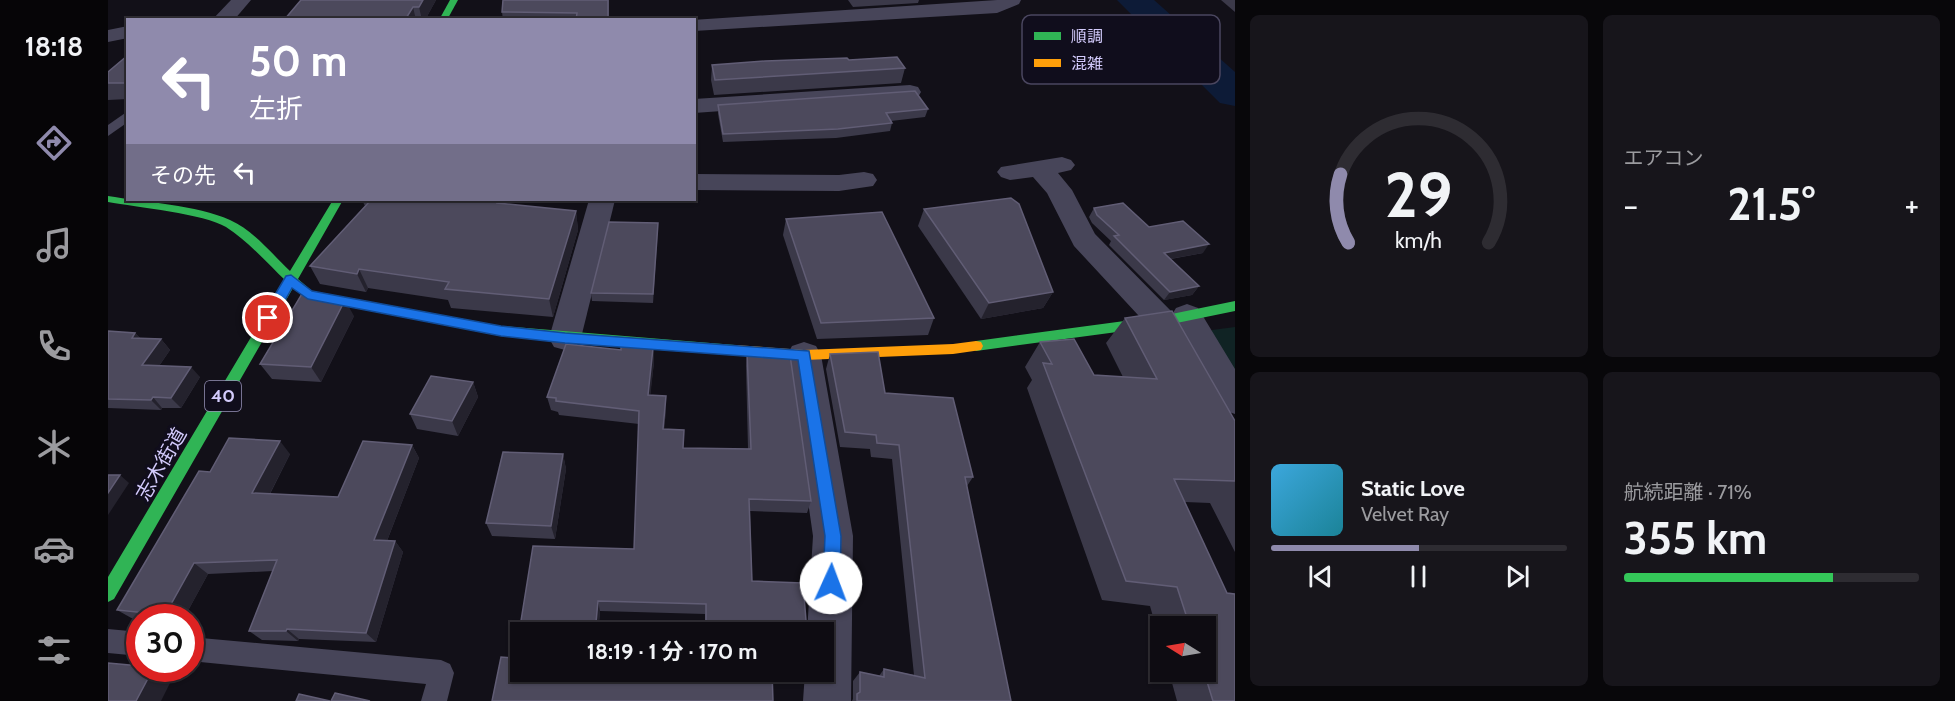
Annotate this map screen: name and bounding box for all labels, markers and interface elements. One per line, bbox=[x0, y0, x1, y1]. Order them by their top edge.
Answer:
legend bbox=[1022, 15, 1220, 84]
text: 順調 bbox=[1071, 27, 1103, 46]
text: 18:18 bbox=[25, 30, 83, 63]
text: 50 m bbox=[249, 35, 347, 87]
icon: left bbox=[150, 42, 228, 120]
text: 混雑 bbox=[1071, 54, 1103, 73]
text: 左折 bbox=[249, 92, 303, 125]
icon: directions bbox=[33, 122, 75, 164]
text: エアコン bbox=[1624, 146, 1704, 170]
icon: left bbox=[228, 156, 261, 189]
text: 29 bbox=[1385, 157, 1453, 233]
text: その先 bbox=[150, 162, 216, 189]
text: 21.5° bbox=[1727, 177, 1815, 231]
text: − bbox=[1624, 185, 1638, 225]
text: + bbox=[1904, 185, 1919, 225]
icon: music bbox=[33, 224, 75, 266]
text: km/h bbox=[1395, 227, 1442, 253]
pin bbox=[242, 292, 293, 343]
icon: arrive bbox=[251, 301, 284, 334]
icon: phone bbox=[33, 325, 75, 367]
road number: 40 bbox=[205, 381, 241, 411]
street label: 志木街道 bbox=[131, 423, 191, 505]
icon: climate bbox=[33, 426, 75, 468]
text: Static Love bbox=[1361, 475, 1465, 502]
text: 航続距離 · 71% bbox=[1624, 480, 1752, 504]
text: Velvet Ray bbox=[1361, 502, 1449, 526]
text: 355 km bbox=[1624, 511, 1767, 565]
icon: car bbox=[33, 528, 75, 570]
position arrow bbox=[799, 551, 863, 615]
icon: previous bbox=[1304, 560, 1337, 593]
icon: pause bbox=[1402, 560, 1435, 593]
icon: next bbox=[1501, 560, 1534, 593]
speed limit sign: 30 bbox=[126, 604, 204, 682]
north arrow bbox=[1150, 616, 1216, 682]
map controls bbox=[1150, 616, 1216, 682]
icon: filters bbox=[33, 629, 75, 671]
text: 18:19 · 1 分 · 170 m bbox=[587, 638, 757, 665]

